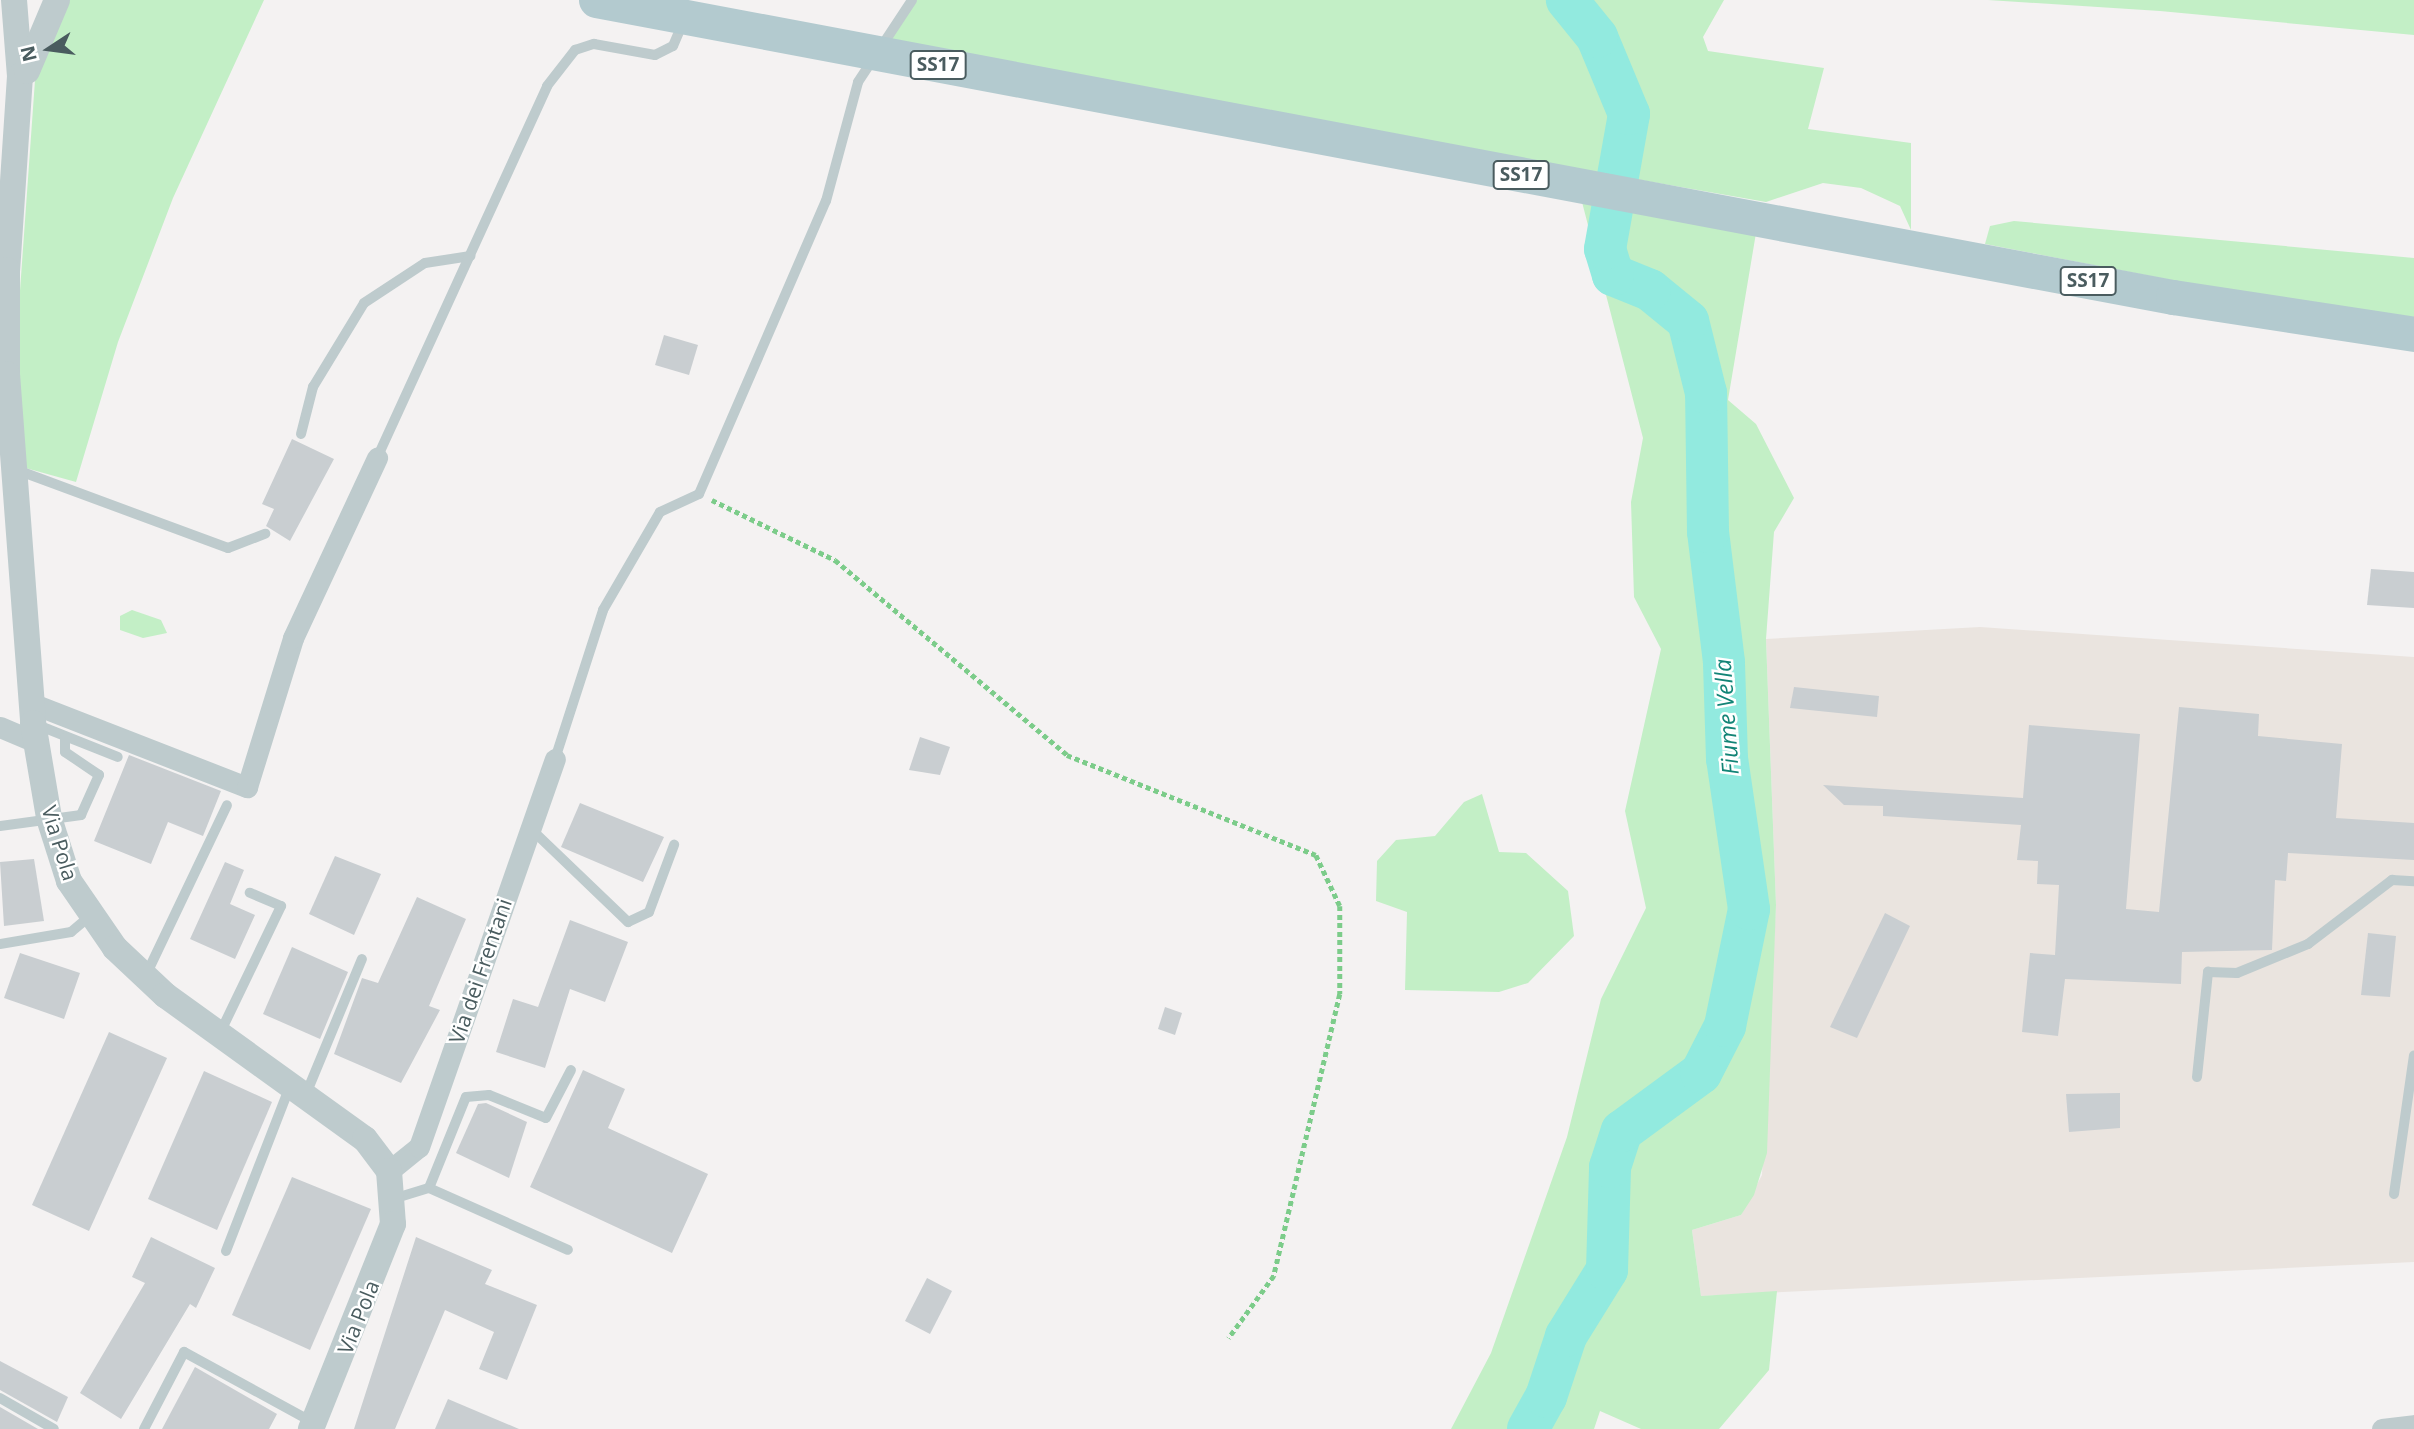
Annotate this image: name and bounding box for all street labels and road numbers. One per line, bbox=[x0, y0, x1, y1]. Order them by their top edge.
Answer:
road number: SS17 bbox=[908, 50, 968, 80]
road number: SS17 bbox=[1491, 160, 1551, 190]
road number: SS17 bbox=[2058, 266, 2118, 296]
street label: Via Pola bbox=[37, 802, 83, 884]
street label: Via dei Frentani bbox=[443, 895, 517, 1047]
street label: Via Pola bbox=[332, 1276, 384, 1358]

